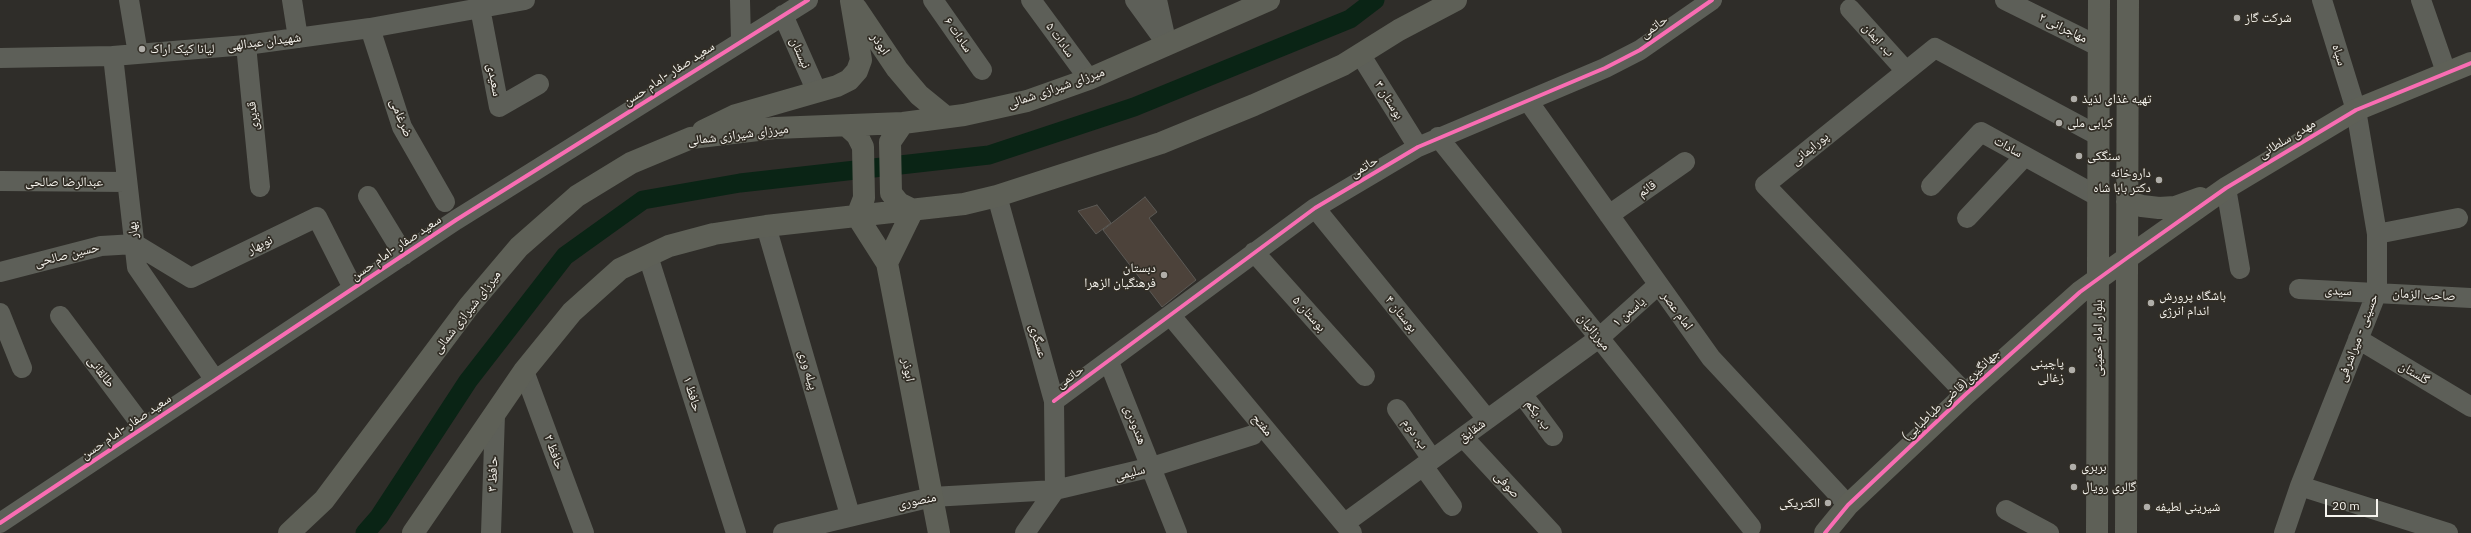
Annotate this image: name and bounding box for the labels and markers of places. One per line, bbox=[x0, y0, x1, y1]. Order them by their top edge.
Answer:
place label: شرکت گاز bbox=[2245, 10, 2292, 26]
marker: شرکت گاز bbox=[2232, 13, 2242, 23]
place label: لیانا کیک اراک bbox=[150, 41, 214, 57]
marker: لیانا کیک اراک bbox=[137, 44, 147, 54]
place label: تهیه غذای لذیذ bbox=[2082, 91, 2151, 107]
marker: تهیه غذای لذیذ bbox=[2069, 94, 2079, 104]
place label: کبابی ملی bbox=[2067, 115, 2113, 131]
marker: کبابی ملی bbox=[2054, 118, 2064, 128]
place label: سنگکی bbox=[2087, 148, 2120, 164]
marker: سنگکی bbox=[2074, 151, 2084, 161]
place label: داروخانه دکتر بابا شاه bbox=[2093, 165, 2151, 196]
marker: داروخانه دکتر بابا شاه bbox=[2154, 175, 2164, 185]
place label: دبستان فرهنگیان الزهرا bbox=[1084, 260, 1156, 291]
marker: دبستان فرهنگیان الزهرا bbox=[1159, 270, 1169, 280]
place label: باشگاه پرورش اندام انرژی bbox=[2159, 288, 2226, 319]
marker: باشگاه پرورش اندام انرژی bbox=[2146, 298, 2156, 308]
place label: پاچینی زغالی bbox=[2031, 355, 2064, 386]
marker: پاچینی زغالی bbox=[2067, 365, 2077, 375]
place label: بربری bbox=[2081, 459, 2107, 475]
marker: بربری bbox=[2068, 462, 2078, 472]
place label: گالری رویال bbox=[2082, 479, 2136, 495]
marker: گالری رویال bbox=[2069, 482, 2079, 492]
place label: الکتریکی bbox=[1779, 495, 1820, 511]
marker: الکتریکی bbox=[1823, 498, 1833, 508]
place label: شیرینی لطیفه bbox=[2155, 499, 2220, 515]
marker: شیرینی لطیفه bbox=[2142, 502, 2152, 512]

